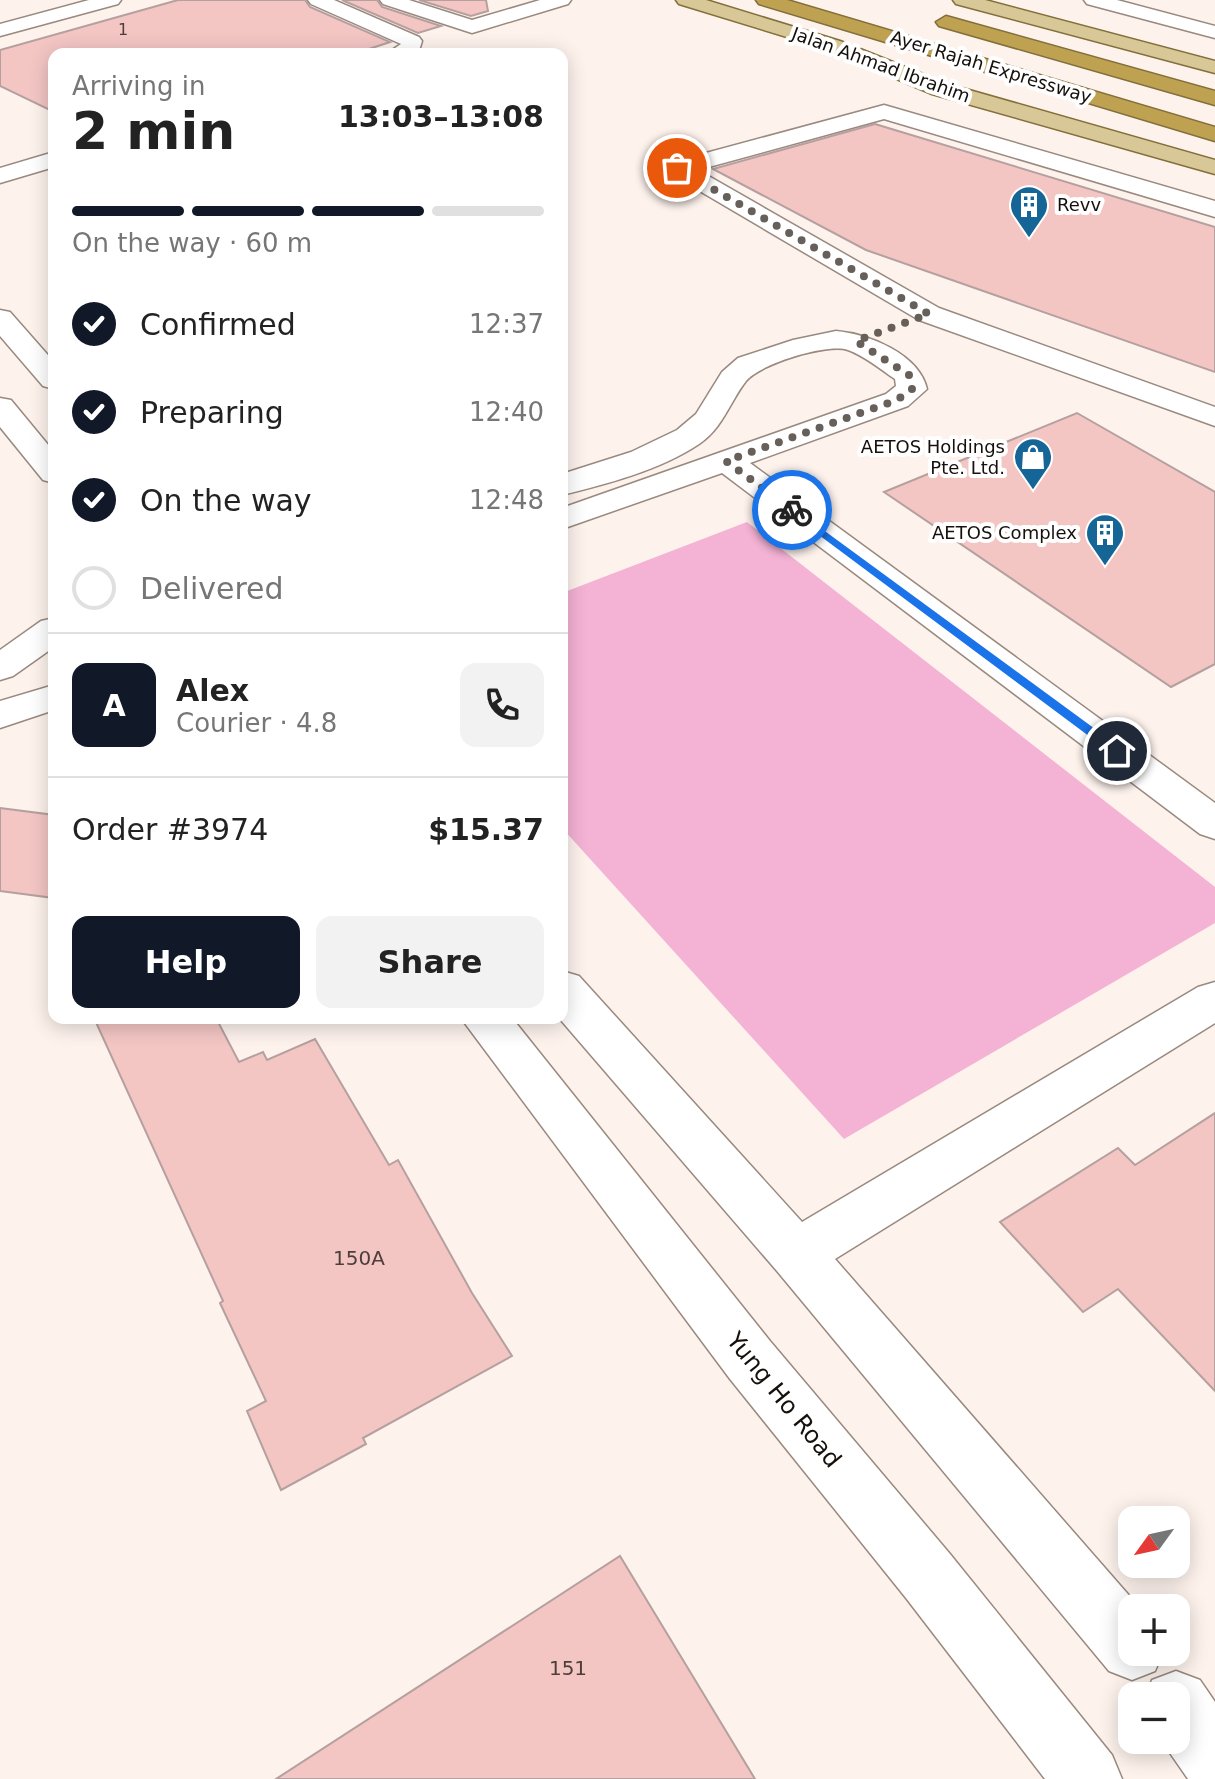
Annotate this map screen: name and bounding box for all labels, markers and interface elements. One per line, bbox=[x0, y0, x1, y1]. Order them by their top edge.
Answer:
house number: 1 bbox=[118, 20, 128, 39]
street label: Jalan Ahmad Ibrahim bbox=[788, 22, 973, 107]
street label: Ayer Rajah Expressway bbox=[888, 26, 1094, 107]
text: Arriving in bbox=[72, 71, 206, 101]
text: 13:03–13:08 bbox=[338, 99, 544, 134]
text: 2 min bbox=[72, 101, 235, 161]
pin bbox=[643, 134, 711, 202]
icon: bag bbox=[655, 146, 699, 190]
building icon: Revv bbox=[1008, 184, 1050, 239]
place label: Revv bbox=[1057, 194, 1101, 215]
text: On the way · 60 m bbox=[72, 228, 312, 258]
icon: check bbox=[72, 302, 116, 346]
text: Confirmed bbox=[140, 307, 296, 342]
text: 12:37 bbox=[469, 309, 544, 339]
icon: check bbox=[72, 390, 116, 434]
text: Preparing bbox=[140, 395, 284, 430]
text: 12:40 bbox=[469, 397, 544, 427]
place label: AETOS Holdings Pte. Ltd. bbox=[861, 436, 1005, 478]
shop icon: AETOS Holdings Pte. Ltd. bbox=[1012, 436, 1054, 491]
courier bbox=[752, 470, 832, 550]
icon: check bbox=[72, 478, 116, 522]
text: On the way bbox=[140, 483, 312, 518]
text: 12:48 bbox=[469, 485, 544, 515]
icon: bike bbox=[770, 488, 814, 532]
building icon: AETOS Complex bbox=[1084, 512, 1126, 567]
place label: AETOS Complex bbox=[932, 522, 1077, 543]
text: Delivered bbox=[140, 571, 284, 606]
button: phone bbox=[460, 663, 544, 747]
text: Alex bbox=[176, 673, 249, 708]
text: A bbox=[102, 688, 126, 723]
text: Courier · 4.8 bbox=[176, 708, 337, 738]
pin bbox=[1083, 717, 1151, 785]
icon: home bbox=[1095, 729, 1139, 773]
text: Order #3974 bbox=[72, 812, 268, 847]
text: $15.37 bbox=[428, 812, 544, 847]
button: Help bbox=[72, 916, 300, 1008]
button: Share bbox=[316, 916, 544, 1008]
house number: 150A bbox=[333, 1246, 385, 1270]
street label: Yung Ho Road bbox=[720, 1326, 847, 1473]
north arrow bbox=[1118, 1506, 1190, 1578]
map controls bbox=[1118, 1506, 1190, 1754]
button: + bbox=[1118, 1594, 1190, 1666]
house number: 151 bbox=[549, 1656, 587, 1680]
button: − bbox=[1118, 1682, 1190, 1754]

